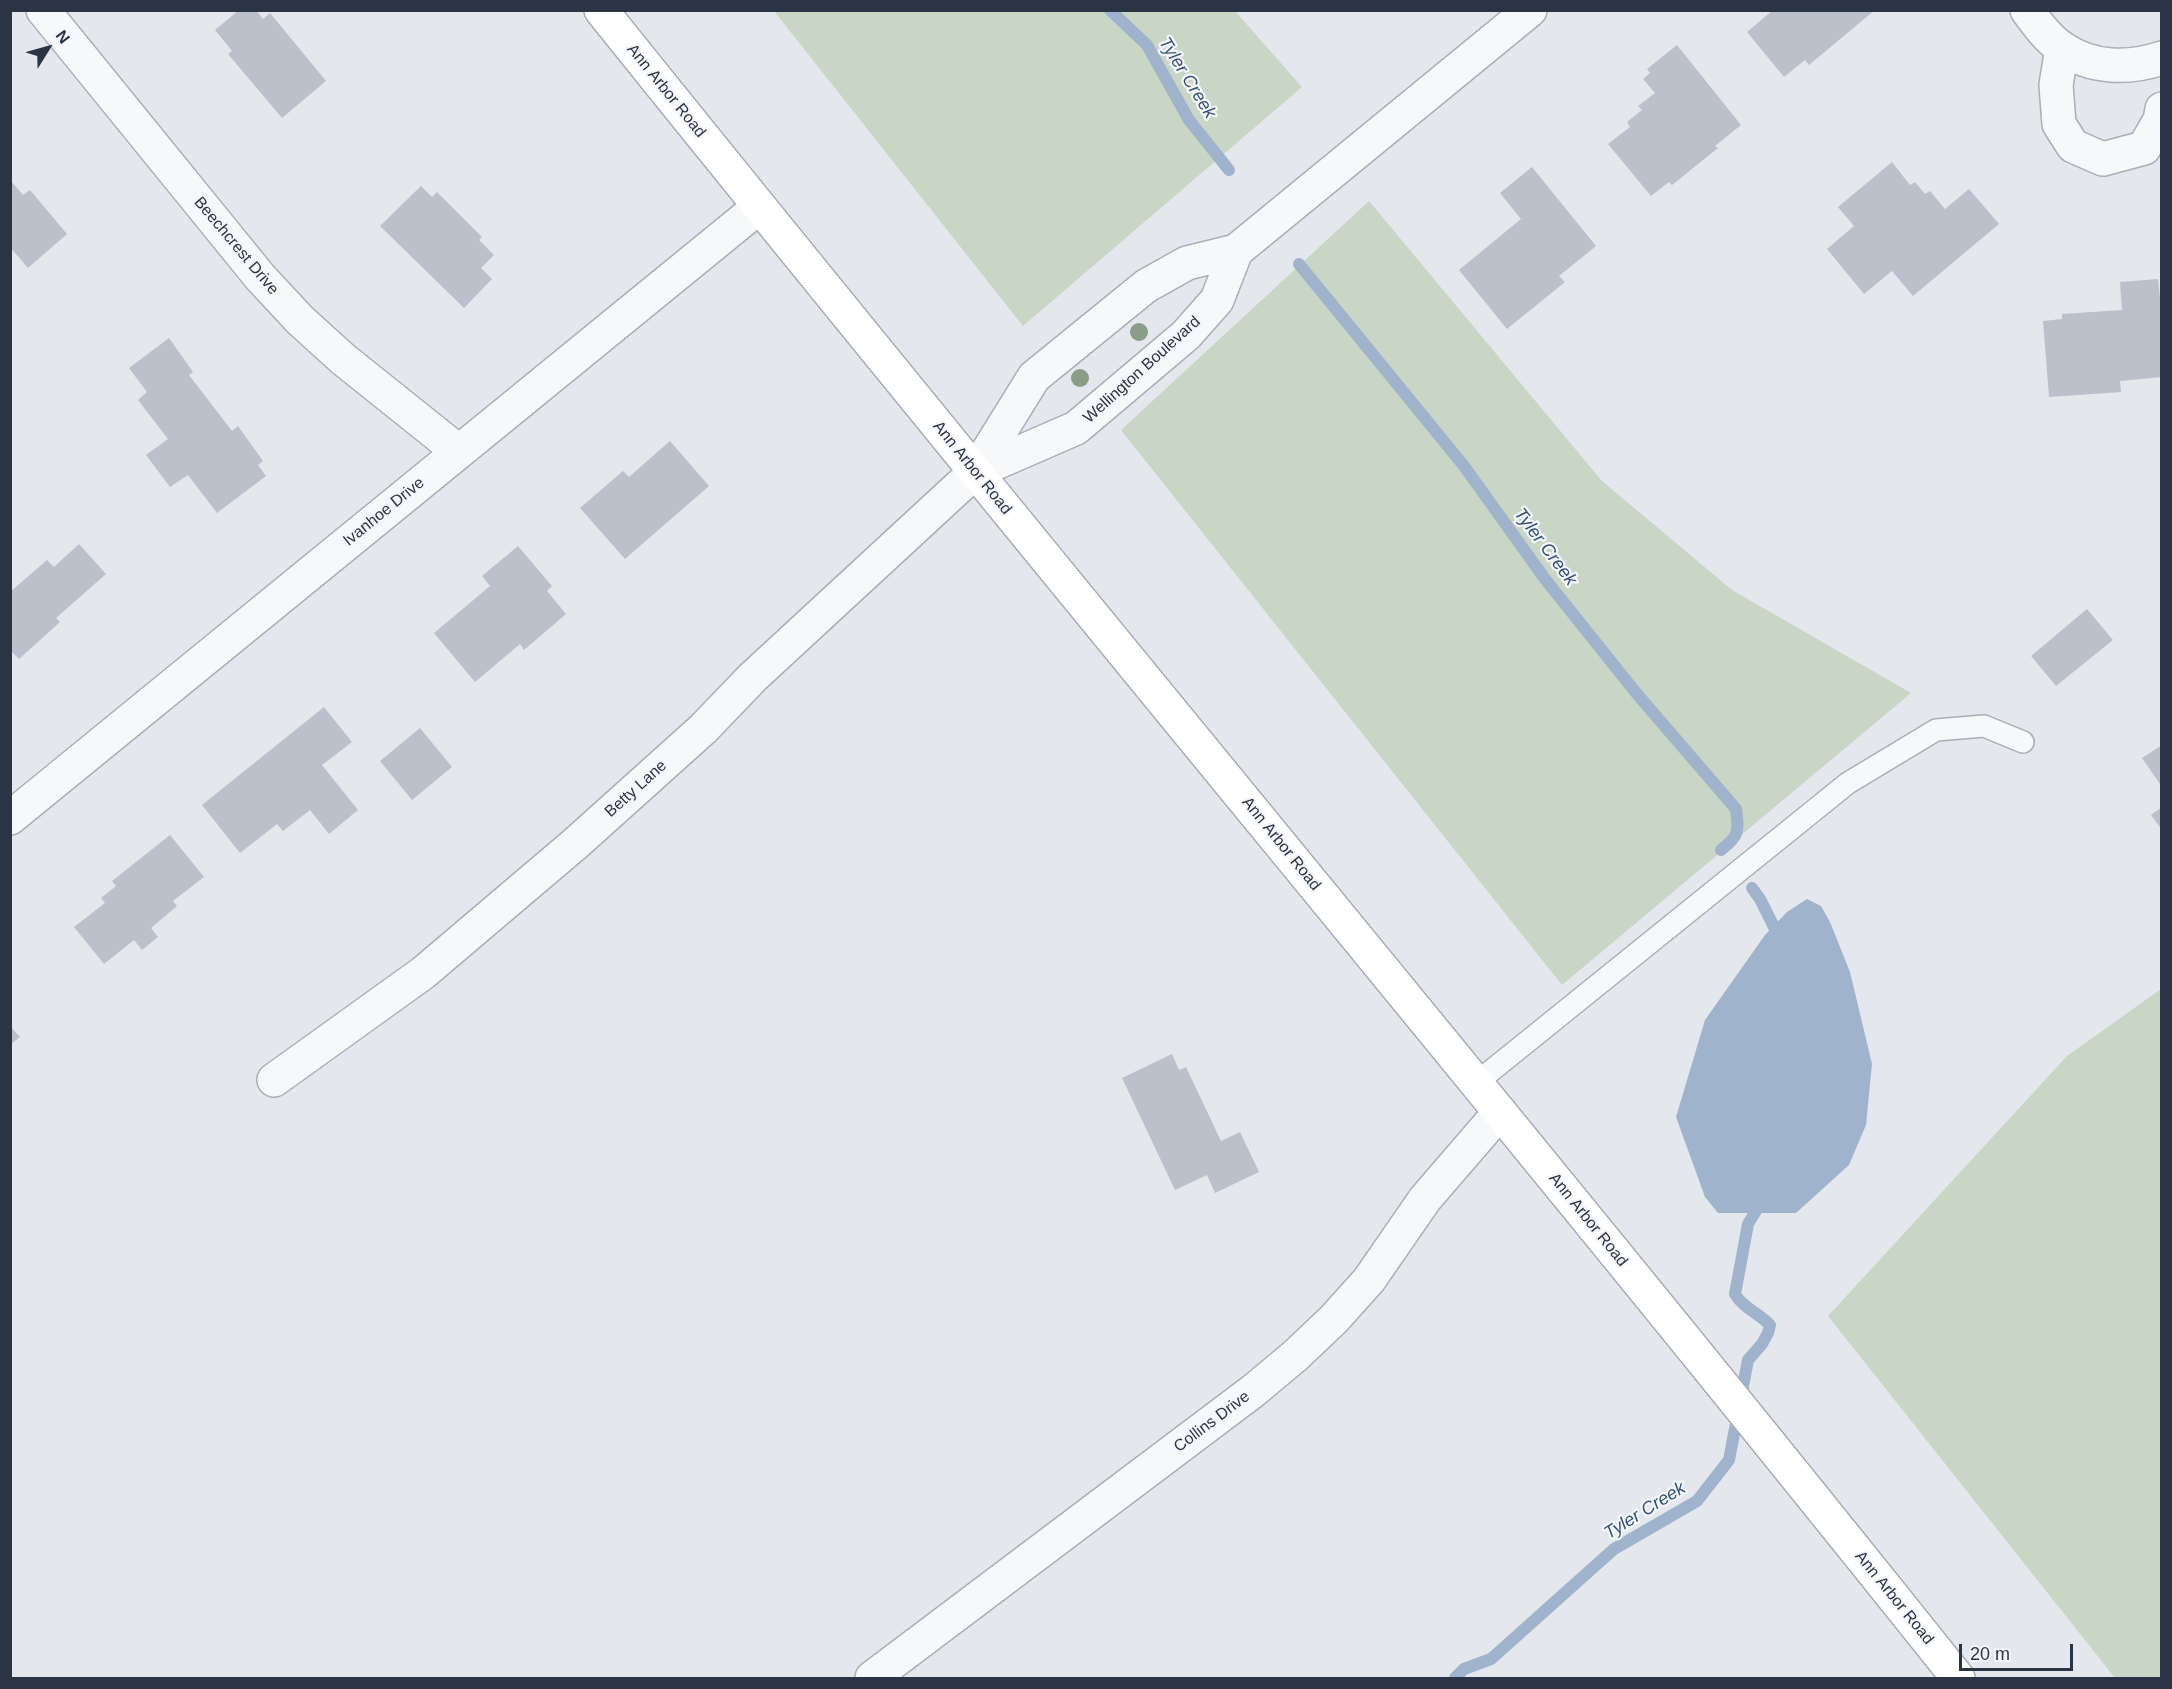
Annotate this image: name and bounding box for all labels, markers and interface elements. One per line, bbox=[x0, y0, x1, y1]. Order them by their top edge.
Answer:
north arrow bbox=[18, 18, 78, 78]
text: N bbox=[53, 27, 73, 47]
water label: Tyler Creek bbox=[1154, 33, 1220, 123]
street label: Ann Arbor Road bbox=[622, 40, 710, 142]
street label: Beechcrest Drive bbox=[189, 193, 283, 299]
street label: Wellington Boulevard bbox=[1080, 312, 1204, 428]
street label: Ann Arbor Road bbox=[928, 417, 1016, 519]
street label: Ivanhoe Drive bbox=[340, 473, 428, 551]
water label: Tyler Creek bbox=[1509, 504, 1581, 590]
street label: Betty Lane bbox=[601, 756, 671, 822]
street label: Ann Arbor Road bbox=[1237, 793, 1325, 895]
street label: Ann Arbor Road bbox=[1544, 1169, 1632, 1271]
street label: Collins Drive bbox=[1170, 1387, 1254, 1457]
water label: Tyler Creek bbox=[1600, 1478, 1690, 1544]
street label: Ann Arbor Road bbox=[1850, 1547, 1938, 1649]
scale bar bbox=[1962, 1632, 2076, 1670]
text: 20 m bbox=[1970, 1644, 2010, 1664]

